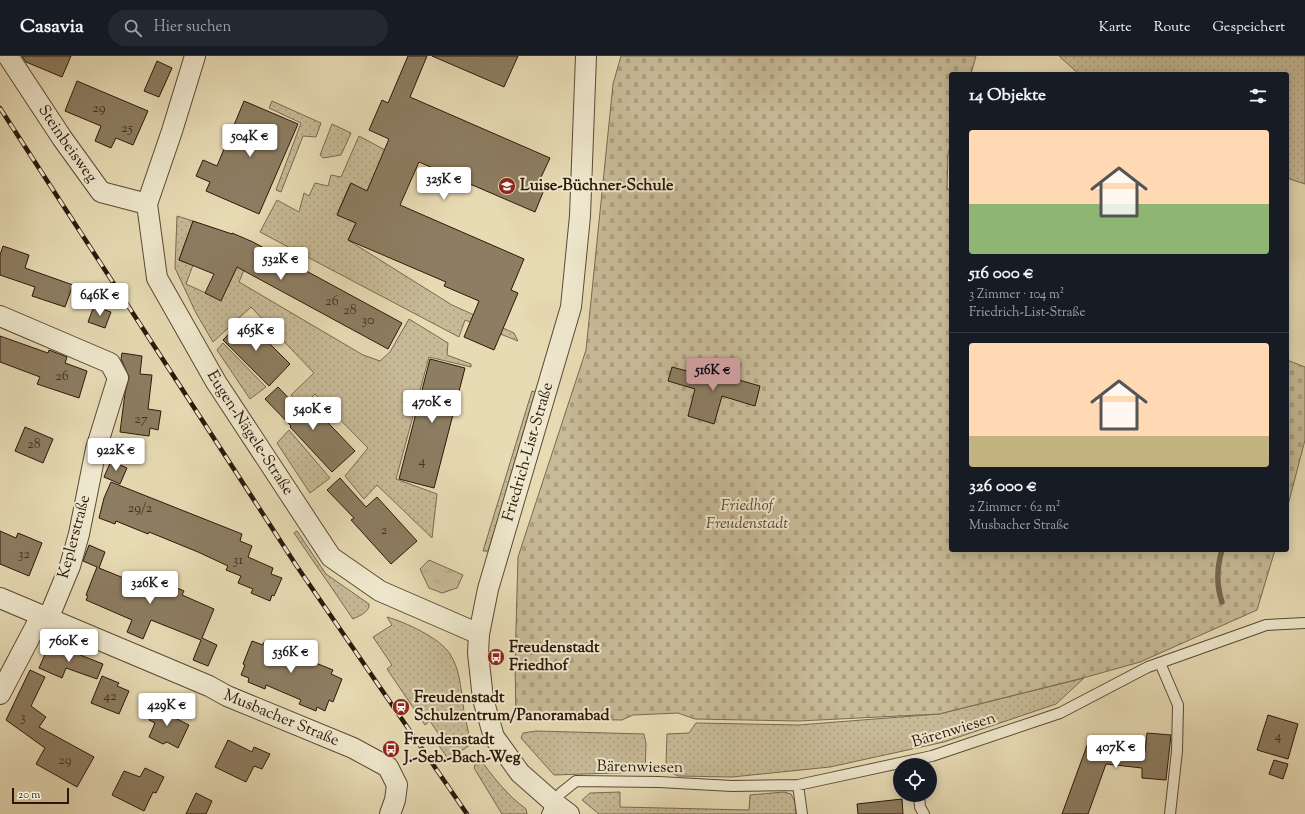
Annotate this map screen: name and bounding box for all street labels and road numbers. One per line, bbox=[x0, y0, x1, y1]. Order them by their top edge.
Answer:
street label: Steinbeisweg bbox=[32, 101, 102, 188]
street label: Eugen-Nägele-Straße bbox=[200, 366, 299, 500]
street label: Friedrich-List-Straße bbox=[497, 380, 560, 524]
street label: Keplerstraße bbox=[53, 493, 97, 581]
street label: Musbacher Straße bbox=[220, 684, 343, 753]
street label: Bärenwiesen bbox=[909, 707, 999, 755]
street label: Bärenwiesen bbox=[596, 756, 684, 780]

